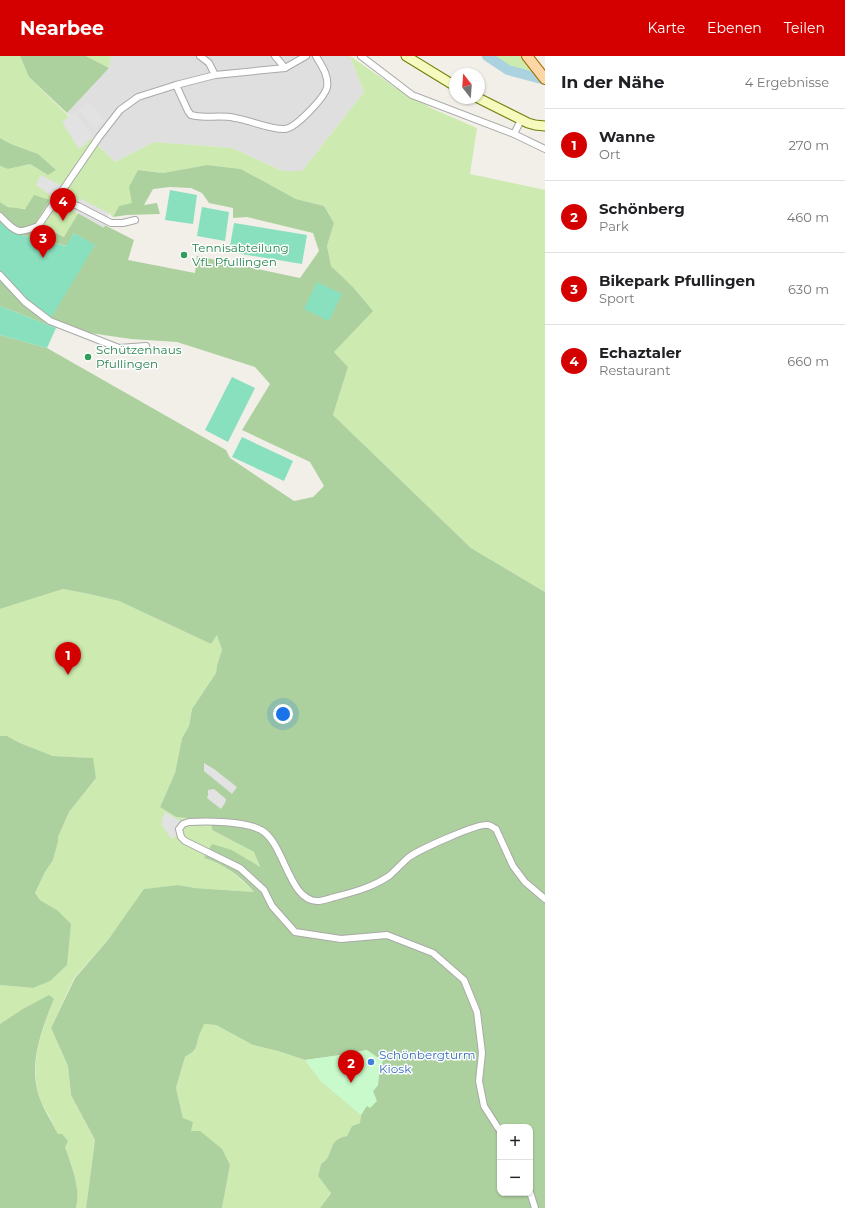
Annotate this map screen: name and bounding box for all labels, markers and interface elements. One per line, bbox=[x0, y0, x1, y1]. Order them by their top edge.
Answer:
text: Nearbee bbox=[20, 17, 104, 40]
text: Karte bbox=[647, 19, 685, 37]
text: Ebenen bbox=[707, 19, 762, 37]
text: Teilen bbox=[784, 19, 825, 37]
north arrow bbox=[449, 68, 485, 104]
text: In der Nähe bbox=[561, 72, 665, 92]
text: 4 Ergebnisse bbox=[745, 74, 829, 90]
text: Wanne bbox=[599, 127, 655, 146]
text: 1 bbox=[571, 137, 577, 153]
text: 270 m bbox=[788, 137, 829, 153]
text: Ort bbox=[599, 146, 621, 162]
pin: 4 bbox=[50, 188, 76, 221]
text: Schönberg bbox=[599, 199, 685, 218]
text: 2 bbox=[570, 209, 578, 225]
text: 460 m bbox=[787, 209, 829, 225]
text: Park bbox=[599, 218, 629, 234]
pin: 3 bbox=[30, 225, 56, 258]
place label: Tennisabteilung VfL Pfullingen bbox=[192, 240, 289, 269]
marker: Tennisabteilung VfL Pfullingen bbox=[179, 250, 189, 260]
text: Bikepark Pfullingen bbox=[599, 271, 755, 290]
text: 3 bbox=[570, 281, 578, 297]
text: 630 m bbox=[788, 281, 829, 297]
text: Sport bbox=[599, 290, 635, 306]
place label: Schützenhaus Pfullingen bbox=[96, 342, 182, 371]
text: Echaztaler bbox=[599, 343, 682, 362]
marker: Schützenhaus Pfullingen bbox=[83, 352, 93, 362]
text: 4 bbox=[570, 353, 578, 369]
text: 660 m bbox=[787, 353, 829, 369]
text: Restaurant bbox=[599, 362, 670, 378]
pin: 1 bbox=[55, 642, 81, 675]
your location bbox=[273, 704, 293, 724]
place label: Schönbergturm Kiosk bbox=[379, 1047, 475, 1076]
pin: 2 bbox=[338, 1050, 364, 1083]
marker: Schönbergturm Kiosk bbox=[366, 1057, 376, 1067]
map controls bbox=[497, 1124, 533, 1196]
button: + bbox=[497, 1124, 533, 1160]
button: − bbox=[497, 1160, 533, 1196]

